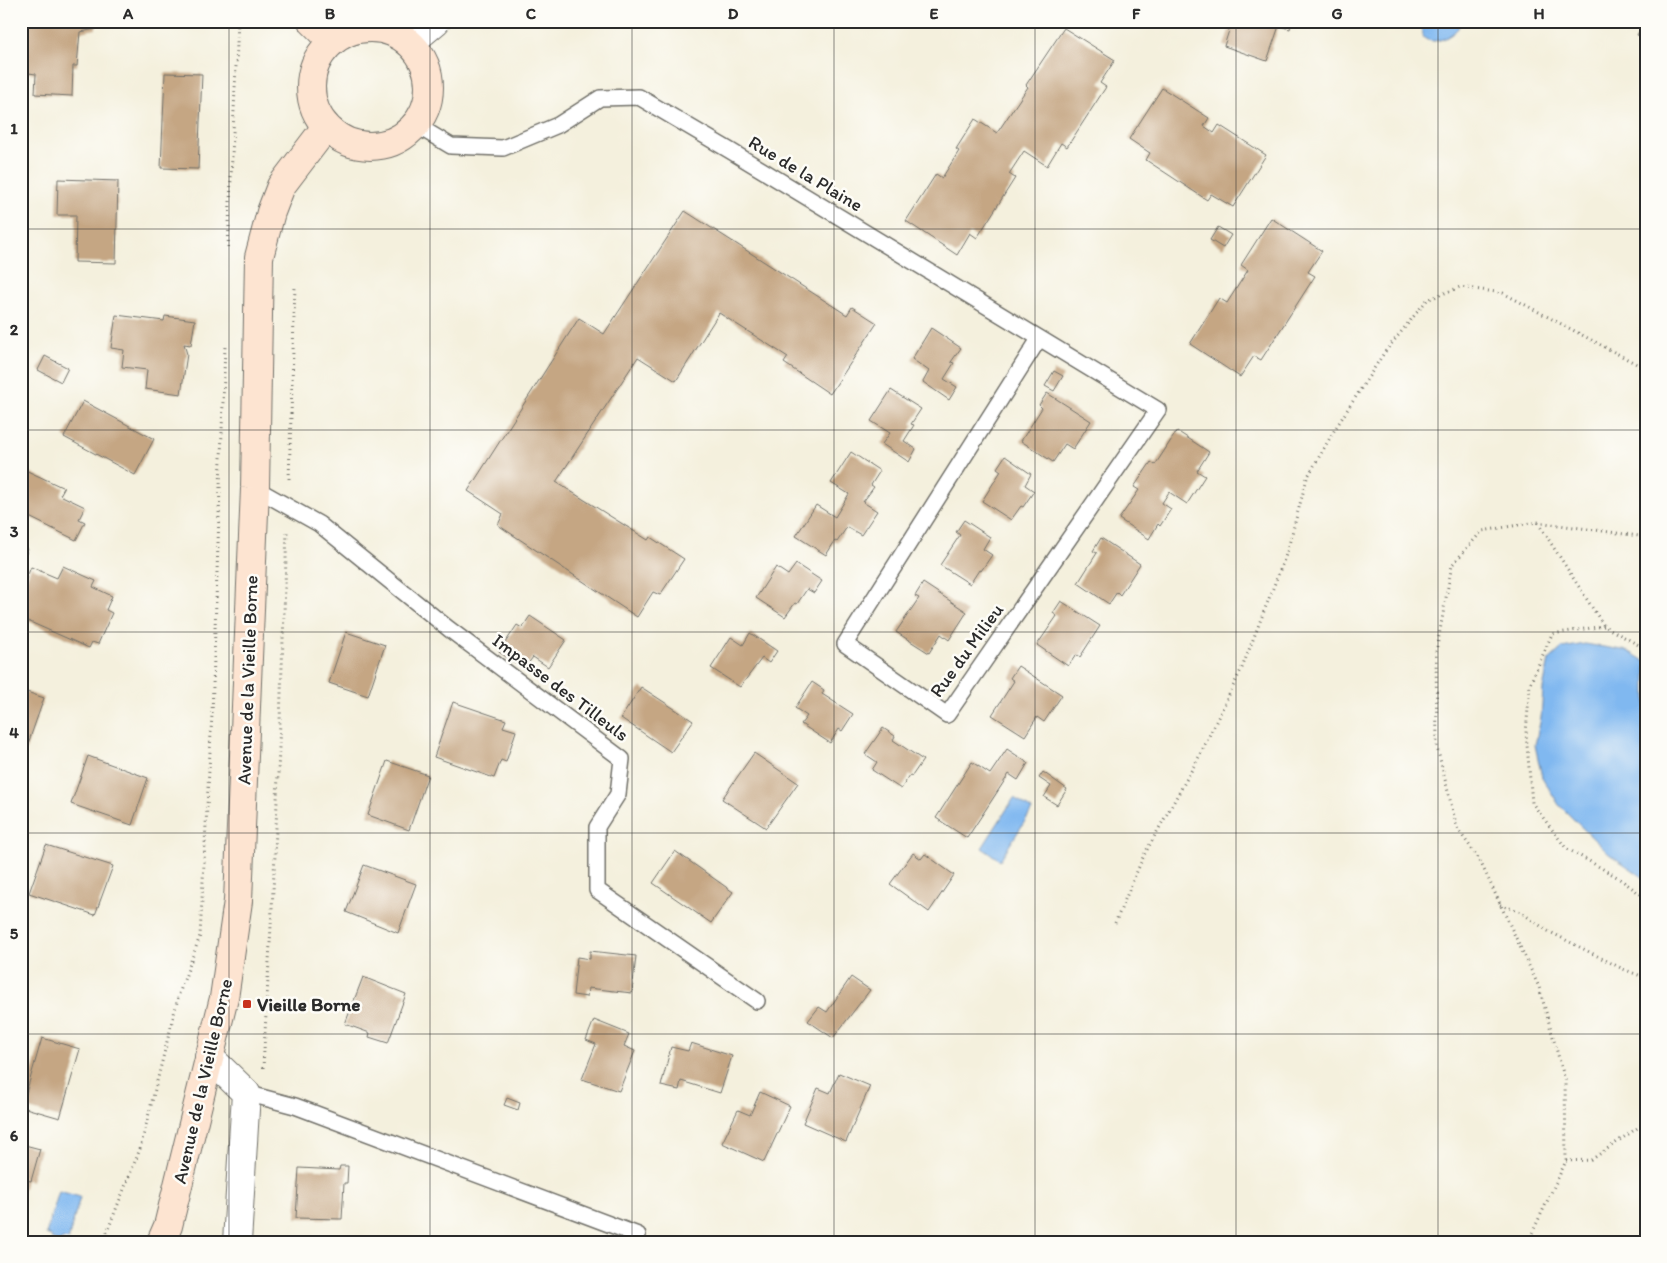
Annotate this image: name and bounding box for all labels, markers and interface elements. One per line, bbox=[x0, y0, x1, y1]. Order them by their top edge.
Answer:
text: A bbox=[122, 4, 134, 23]
text: B bbox=[325, 4, 336, 23]
text: C bbox=[526, 4, 537, 23]
text: D bbox=[728, 4, 739, 23]
text: E bbox=[930, 4, 939, 23]
text: F bbox=[1132, 4, 1141, 23]
text: G bbox=[1331, 4, 1343, 23]
text: H bbox=[1533, 4, 1545, 23]
text: 1 bbox=[10, 119, 18, 138]
street label: Rue de la Plaine bbox=[745, 130, 867, 216]
text: 2 bbox=[10, 320, 19, 339]
text: 3 bbox=[10, 522, 19, 541]
street label: Avenue de la Vieille Borne bbox=[232, 575, 263, 785]
street label: Rue du Milieu bbox=[925, 599, 1008, 702]
street label: Impasse des Tilleuls bbox=[488, 629, 633, 746]
text: 4 bbox=[9, 723, 19, 742]
text: 5 bbox=[10, 924, 19, 943]
street label: Avenue de la Vieille Borne bbox=[168, 976, 237, 1186]
place label: Vieille Borne bbox=[257, 993, 360, 1016]
marker: Vieille Borne bbox=[241, 998, 253, 1010]
text: 6 bbox=[10, 1126, 19, 1145]

